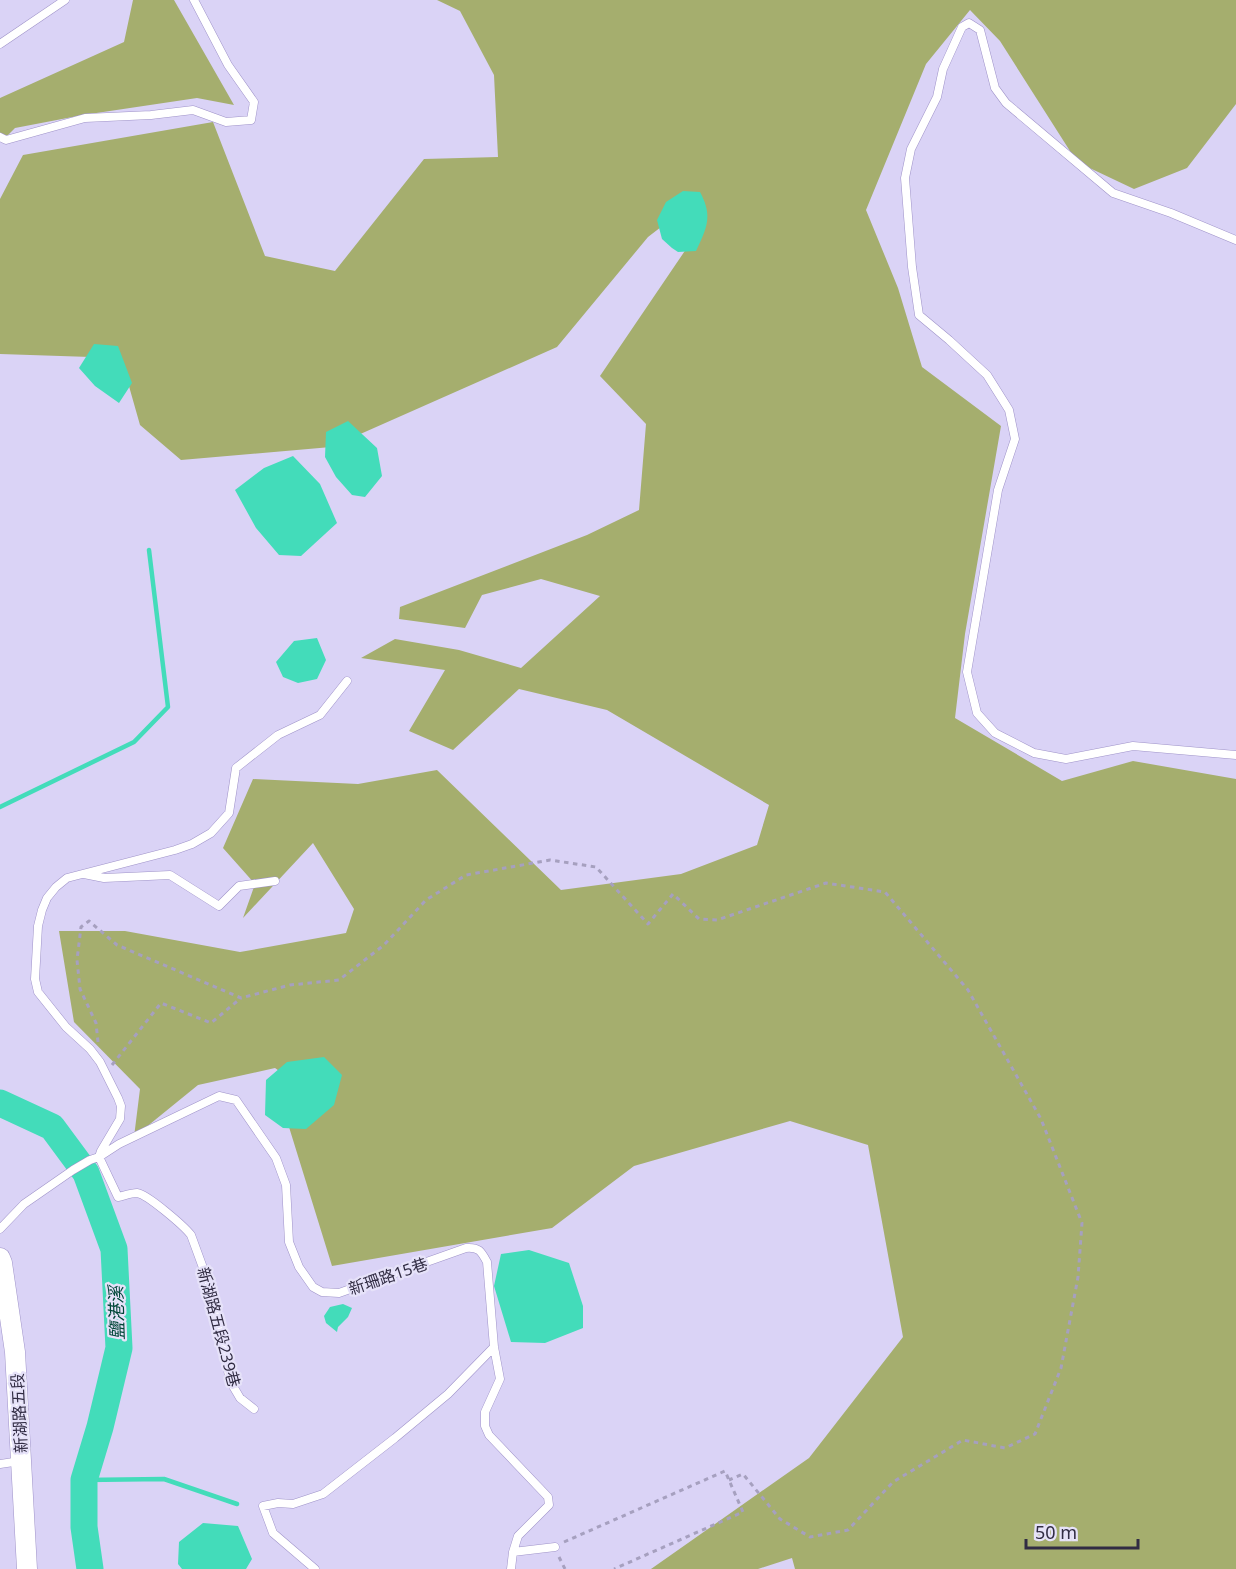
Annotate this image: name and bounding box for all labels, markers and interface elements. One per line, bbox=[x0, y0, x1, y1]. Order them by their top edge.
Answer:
street label: 新珊路15巷 bbox=[346, 1252, 430, 1300]
street label: 新湖路五段239巷 bbox=[192, 1265, 246, 1389]
water label: 鹽港溪 bbox=[103, 1283, 129, 1340]
street label: 新湖路五段 bbox=[6, 1372, 32, 1454]
scale bar bbox=[1026, 1512, 1138, 1550]
text: 50 m bbox=[1035, 1520, 1077, 1544]

